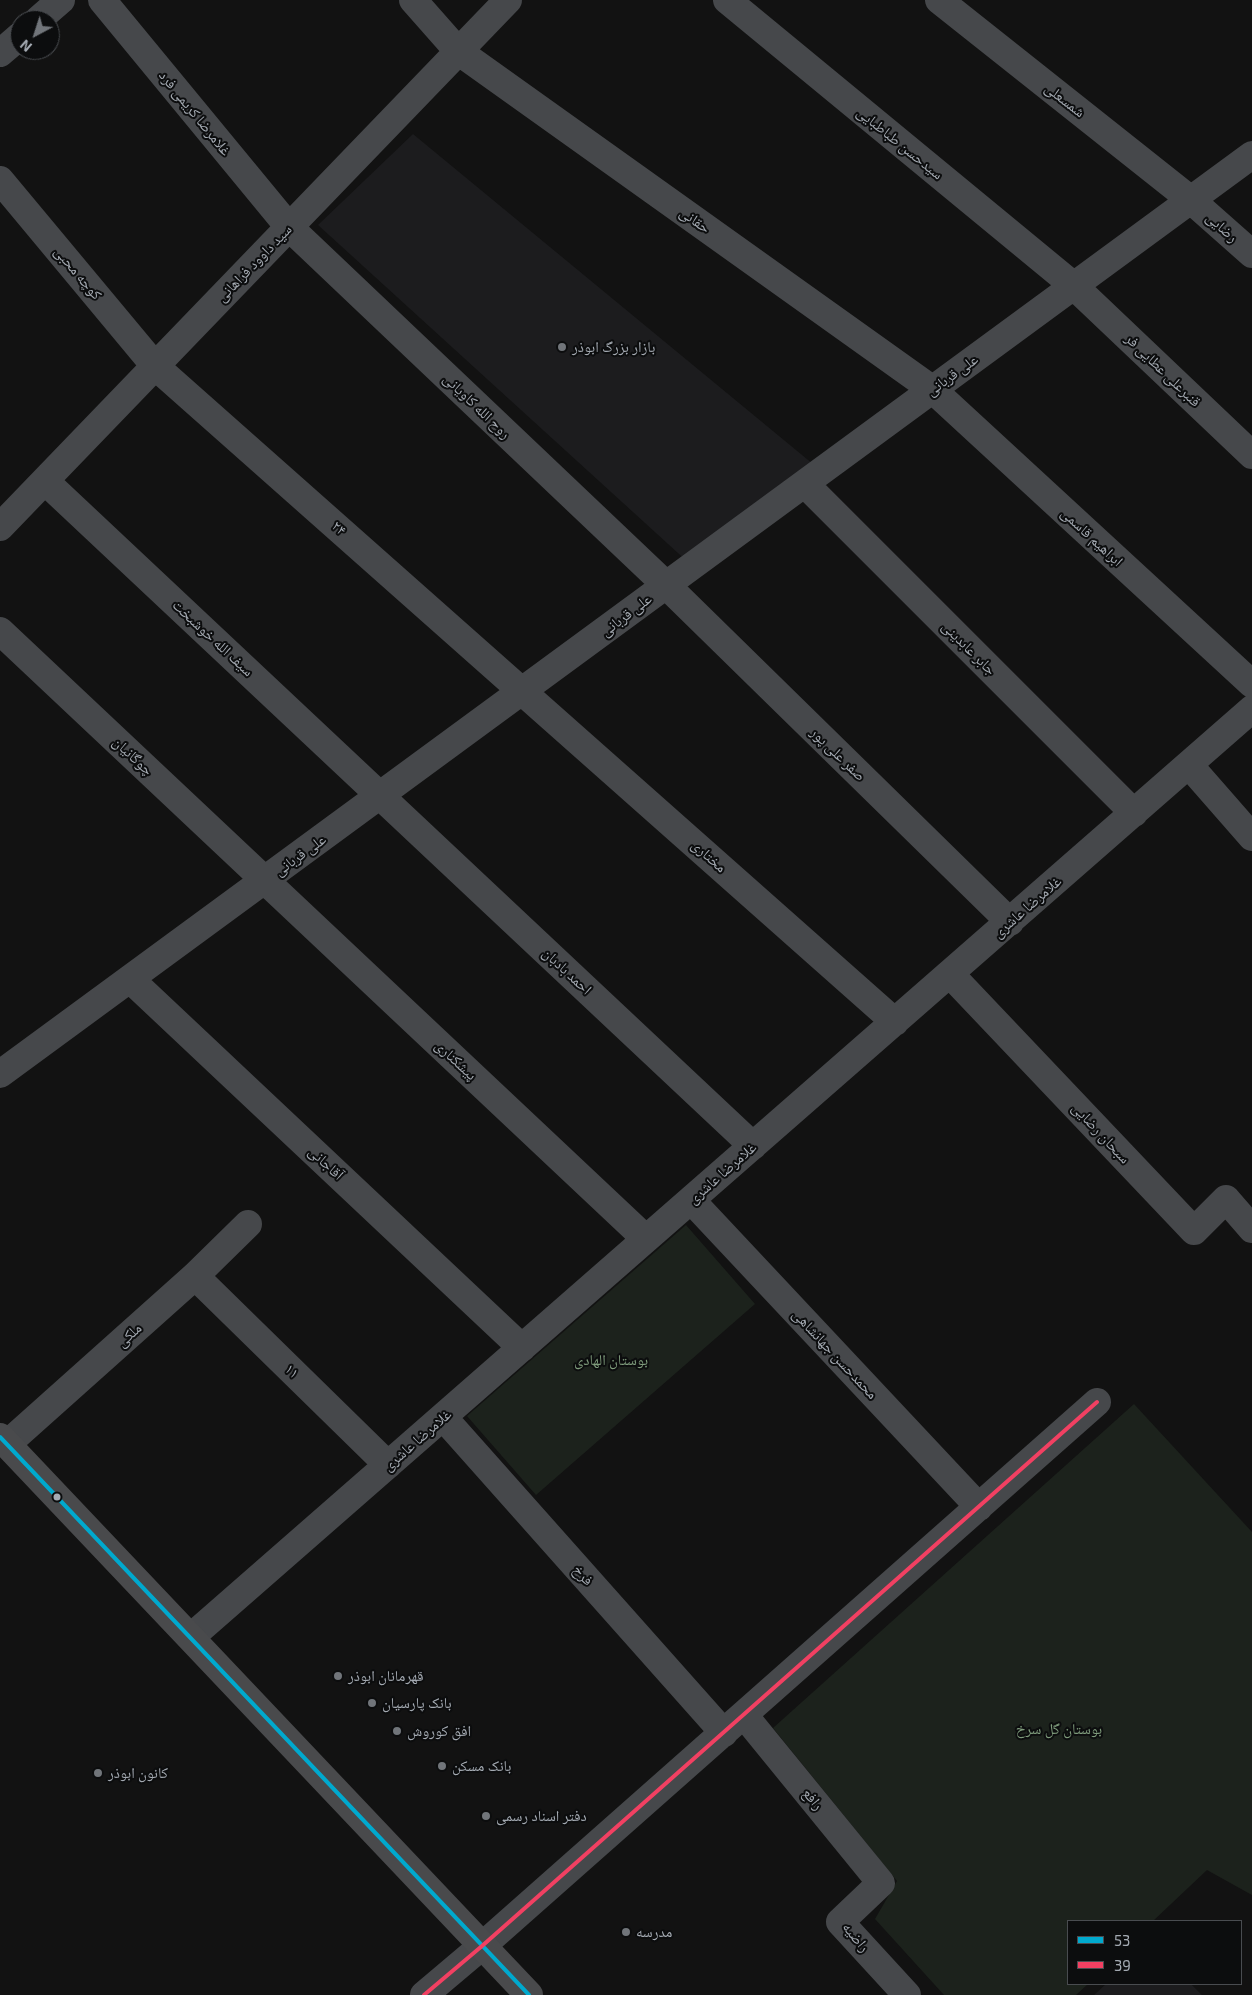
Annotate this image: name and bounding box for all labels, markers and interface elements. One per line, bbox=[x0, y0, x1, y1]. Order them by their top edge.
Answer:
north arrow bbox=[10, 10, 60, 60]
text: N bbox=[16, 36, 35, 56]
street label: غلامرضا کریمی فرد bbox=[155, 67, 235, 159]
street label: شمسعلی bbox=[1041, 79, 1089, 121]
street label: سیدحسن طباطبایی bbox=[853, 103, 947, 183]
street label: حقانی bbox=[676, 203, 714, 237]
street label: رضایی bbox=[1202, 208, 1242, 246]
street label: سید داوود فراهانی bbox=[212, 220, 296, 306]
street label: کوچه محبی bbox=[50, 243, 106, 303]
street label: قنبرعلی عطایی فر bbox=[1122, 329, 1204, 411]
place label: بازار بزرگ ابوذر bbox=[572, 338, 655, 356]
marker: بازار بزرگ ابوذر bbox=[556, 341, 568, 353]
street label: علی قربانی bbox=[923, 350, 981, 400]
street label: روح الله کاویانی bbox=[440, 369, 514, 443]
street label: ابراهیم قاسمی bbox=[1057, 504, 1127, 570]
street label: ۲۴ bbox=[328, 517, 350, 539]
street label: علی قربانی bbox=[597, 590, 655, 640]
street label: سیف الله خوشبخت bbox=[169, 596, 257, 680]
street label: جابر عابدینی bbox=[938, 617, 1000, 679]
street label: صفر علی پور bbox=[807, 723, 869, 785]
street label: چوگانیان bbox=[109, 733, 157, 779]
street label: علی قربانی bbox=[271, 830, 329, 880]
street label: مختاری bbox=[688, 836, 730, 876]
street label: غلامرضا عاشری bbox=[989, 872, 1065, 942]
street label: احمد بادبان bbox=[539, 944, 595, 998]
street label: پیشکناری bbox=[431, 1036, 481, 1084]
street label: سبحان رضایی bbox=[1068, 1099, 1134, 1167]
street label: غلامرضا عاشری bbox=[684, 1138, 760, 1208]
street label: آقاجانی bbox=[305, 1142, 347, 1184]
street label: محمدحسن جهانشاهی bbox=[789, 1305, 881, 1403]
street label: ملکی bbox=[113, 1319, 145, 1351]
park label: بوستان الهادی bbox=[574, 1351, 648, 1369]
street label: ۱۱ bbox=[281, 1360, 303, 1382]
street label: غلامرضا عاشری bbox=[379, 1405, 455, 1475]
unlabelled marker bbox=[52, 1492, 62, 1502]
street label: فرخ bbox=[569, 1561, 597, 1589]
place label: قهرمانان ابوذر bbox=[348, 1667, 423, 1685]
marker: قهرمانان ابوذر bbox=[332, 1670, 344, 1682]
place label: بانک پارسیان bbox=[382, 1694, 452, 1712]
marker: بانک پارسیان bbox=[366, 1697, 378, 1709]
park label: بوستان گل سرخ bbox=[1016, 1720, 1102, 1738]
place label: افق کوروش bbox=[407, 1722, 471, 1740]
marker: افق کوروش bbox=[391, 1725, 403, 1737]
place label: بانک مسکن bbox=[452, 1757, 511, 1775]
marker: بانک مسکن bbox=[436, 1760, 448, 1772]
place label: کانون ابوذر bbox=[108, 1764, 168, 1782]
marker: کانون ابوذر bbox=[92, 1767, 104, 1779]
street label: رافع bbox=[799, 1784, 827, 1814]
place label: دفتر اسناد رسمی bbox=[496, 1807, 587, 1825]
marker: دفتر اسناد رسمی bbox=[480, 1810, 492, 1822]
street label: راضیه bbox=[839, 1918, 873, 1956]
legend bbox=[1067, 1920, 1242, 1985]
place label: مدرسه bbox=[636, 1923, 672, 1941]
marker: مدرسه bbox=[620, 1926, 632, 1938]
text: 53 bbox=[1114, 1931, 1130, 1949]
text: 39 bbox=[1114, 1956, 1131, 1974]

